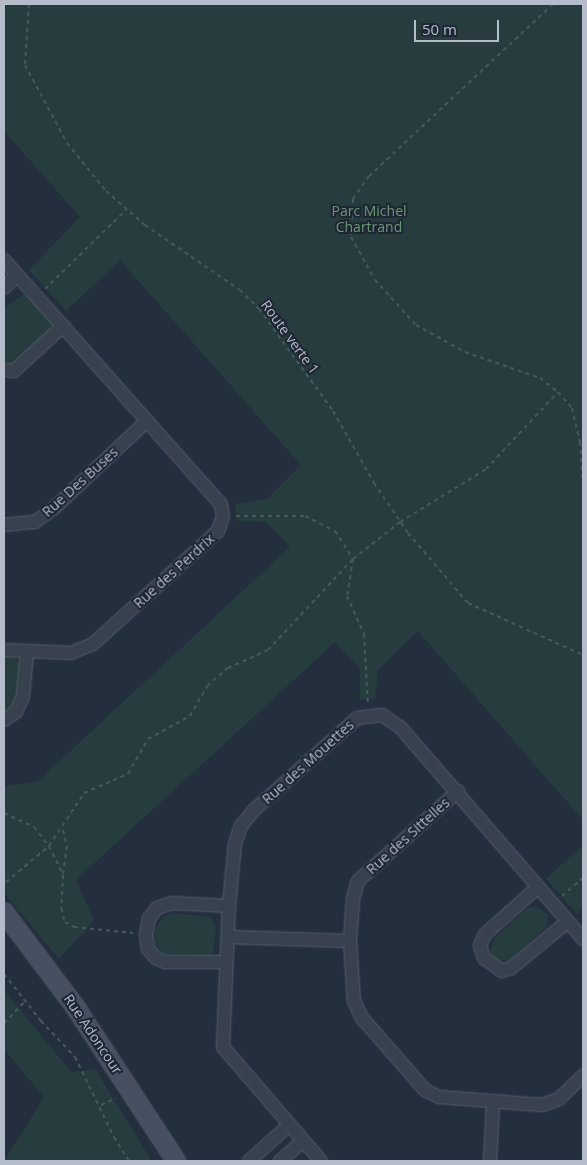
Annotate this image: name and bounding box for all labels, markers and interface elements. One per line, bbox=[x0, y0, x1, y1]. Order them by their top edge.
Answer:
scale bar bbox=[417, 10, 502, 42]
text: 50 m bbox=[422, 19, 457, 39]
park label: Parc Michel Chartrand bbox=[331, 203, 407, 236]
street label: Route verte 1 bbox=[258, 297, 322, 377]
street label: Rue Des Buses bbox=[39, 444, 121, 520]
street label: Rue des Perdrix bbox=[130, 530, 218, 612]
street label: Rue des Mouettes bbox=[259, 716, 357, 808]
street label: Rue des Sittelles bbox=[363, 794, 453, 878]
street label: Rue Adoncour bbox=[60, 991, 126, 1077]

